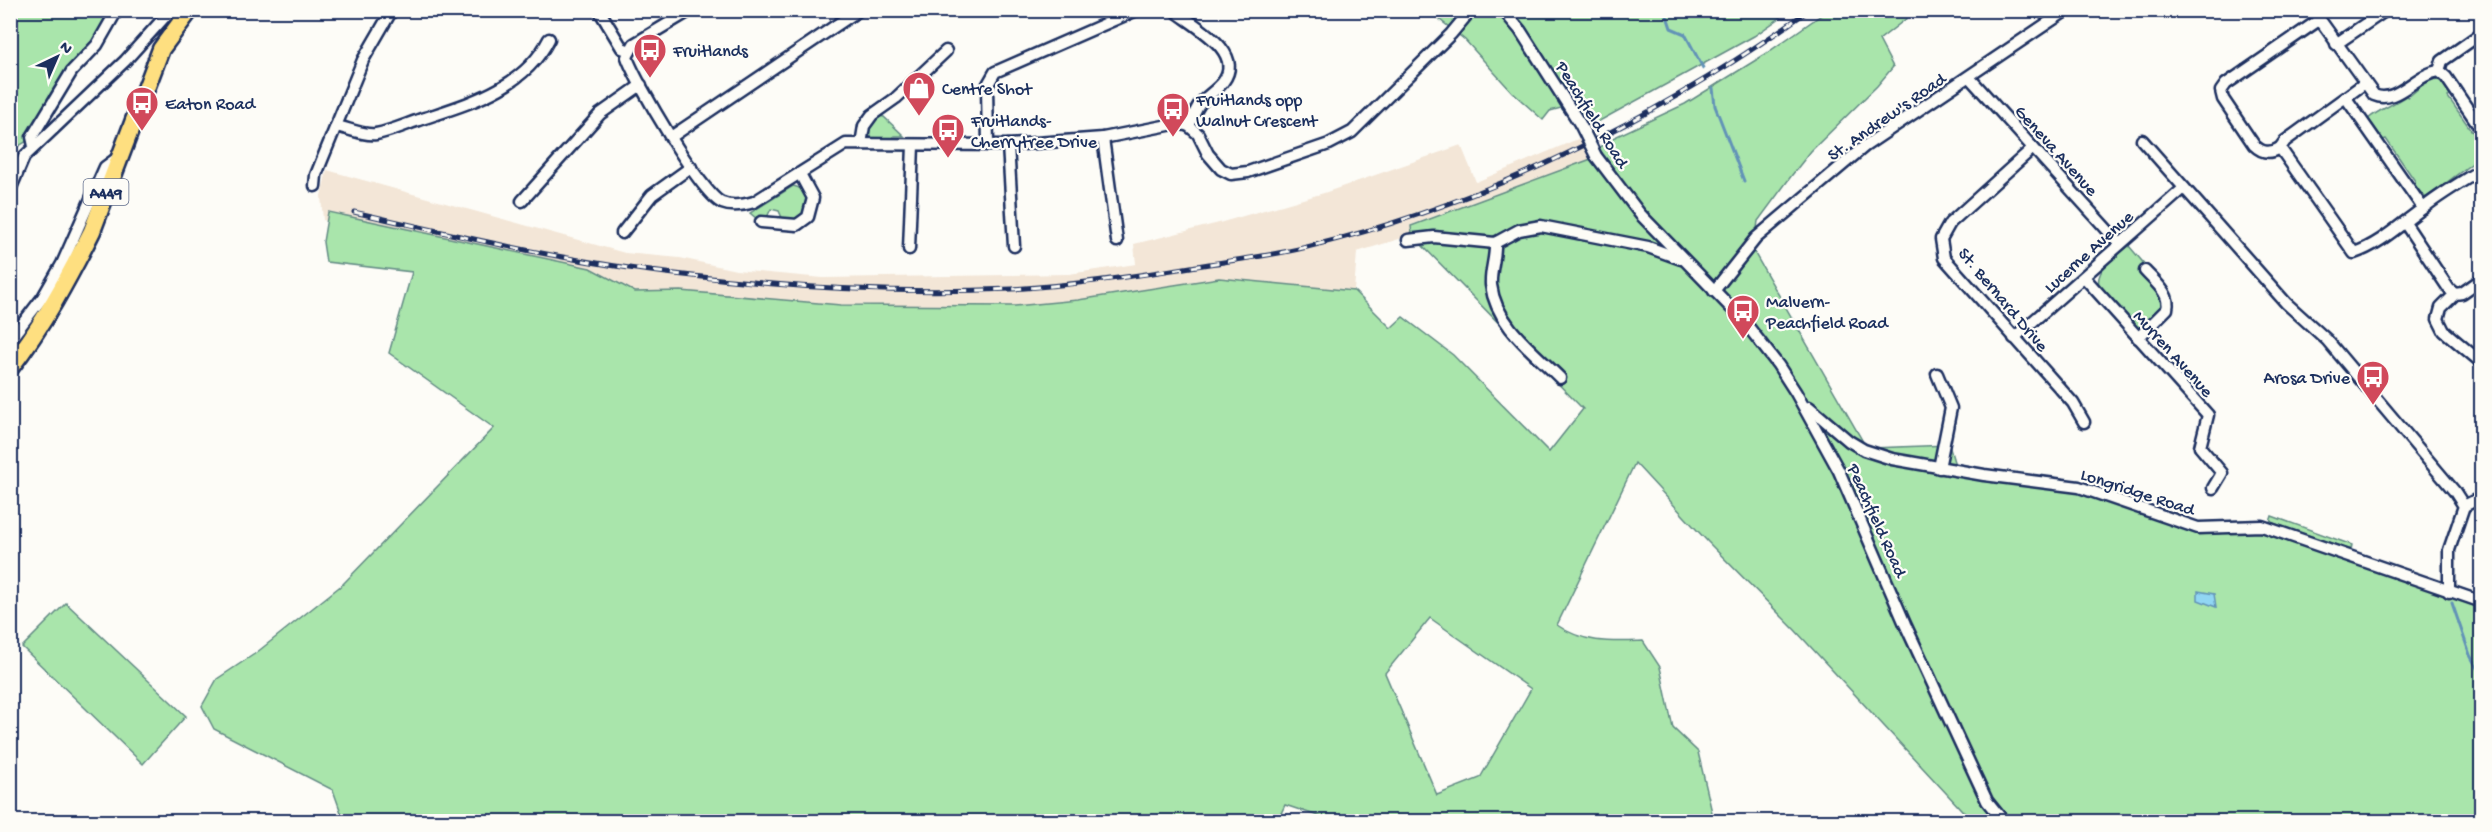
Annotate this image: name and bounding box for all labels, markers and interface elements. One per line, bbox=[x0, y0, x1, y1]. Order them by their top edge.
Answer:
north arrow bbox=[27, 27, 87, 87]
bus stop icon: Fruitlands bbox=[632, 32, 668, 79]
text: N bbox=[55, 38, 76, 60]
place label: Fruitlands bbox=[672, 42, 749, 63]
street label: Peachfield Road bbox=[1549, 57, 1633, 174]
street label: St. Andrew's Road bbox=[1824, 69, 1952, 167]
shop icon: Centre Shot bbox=[901, 70, 937, 117]
place label: Centre Shot bbox=[942, 80, 1033, 101]
bus stop icon: Eaton Road bbox=[124, 85, 160, 132]
bus stop icon: Fruitlands opp Walnut Crescent bbox=[1155, 91, 1191, 138]
place label: Fruitlands opp Walnut Crescent bbox=[1195, 91, 1319, 133]
place label: Eaton Road bbox=[165, 95, 256, 116]
street label: Geneva Avenue bbox=[2009, 102, 2102, 202]
bus stop icon: Fruitlands- Cherrytree Drive bbox=[930, 112, 966, 159]
place label: Fruitlands- Cherrytree Drive bbox=[970, 112, 1098, 154]
road number: A449 bbox=[84, 179, 128, 205]
street label: Lucerne Avenue bbox=[2041, 207, 2139, 298]
street label: St. Bernard Drive bbox=[1952, 244, 2052, 357]
bus stop icon: Malvern- Peachfield Road bbox=[1725, 293, 1761, 340]
place label: Malvern- Peachfield Road bbox=[1765, 293, 1889, 335]
street label: Murren Avenue bbox=[2128, 307, 2217, 403]
bus stop icon: Arosa Drive bbox=[2355, 359, 2391, 406]
place label: Arosa Drive bbox=[2264, 369, 2351, 390]
street label: Peachfield Road bbox=[1841, 460, 1911, 582]
street label: Longridge Road bbox=[2078, 465, 2198, 522]

